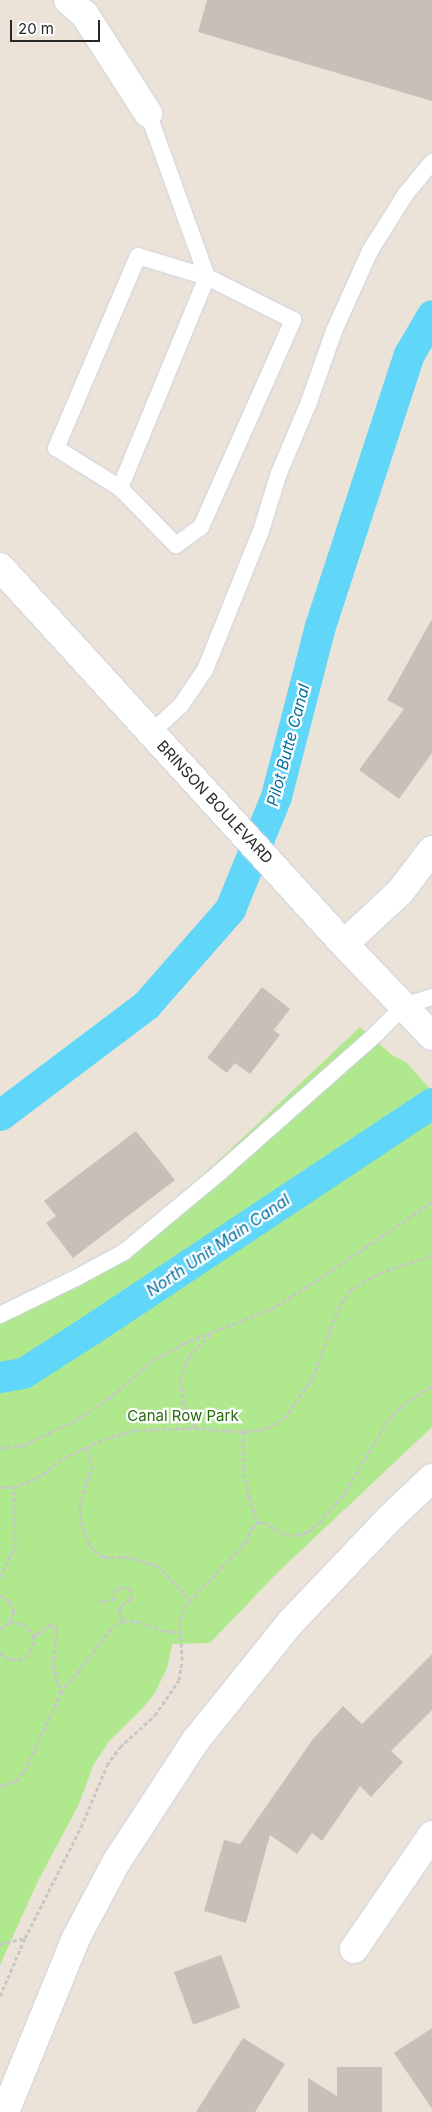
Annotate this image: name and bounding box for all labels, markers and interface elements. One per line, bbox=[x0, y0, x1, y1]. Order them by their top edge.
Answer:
scale bar bbox=[12, 10, 102, 42]
text: 20 m bbox=[18, 19, 54, 38]
water label: Pilot Butte Canal bbox=[262, 682, 314, 808]
street label: BRINSON BOULEVARD bbox=[153, 737, 277, 867]
water label: North Unit Main Canal bbox=[143, 1190, 293, 1300]
park label: Canal Row Park bbox=[127, 1407, 239, 1425]

